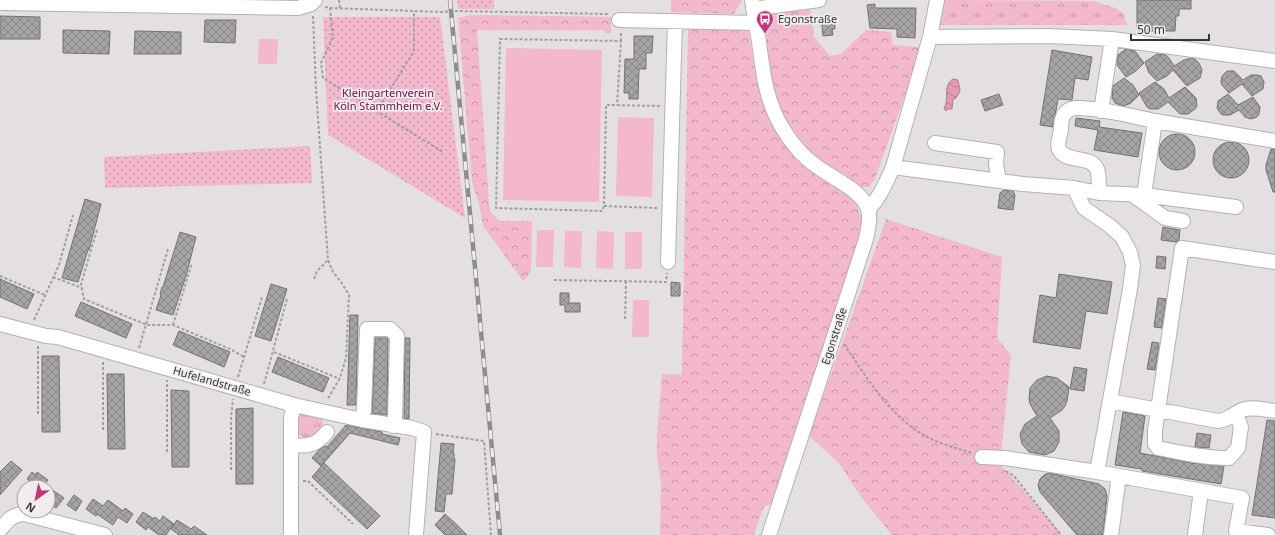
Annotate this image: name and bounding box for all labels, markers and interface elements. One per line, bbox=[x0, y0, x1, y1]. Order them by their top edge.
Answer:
bus stop icon: Egonstraße bbox=[755, 9, 775, 34]
place label: Egonstraße bbox=[778, 11, 837, 26]
scale bar bbox=[1131, 16, 1209, 42]
text: 50 m bbox=[1137, 21, 1165, 38]
park label: Kleingartenverein Köln Stammheim e.V. bbox=[333, 85, 443, 113]
street label: Egonstraße bbox=[817, 305, 850, 366]
street label: Hufelandstraße bbox=[171, 362, 253, 399]
north arrow bbox=[16, 479, 56, 519]
text: N bbox=[22, 499, 38, 517]

